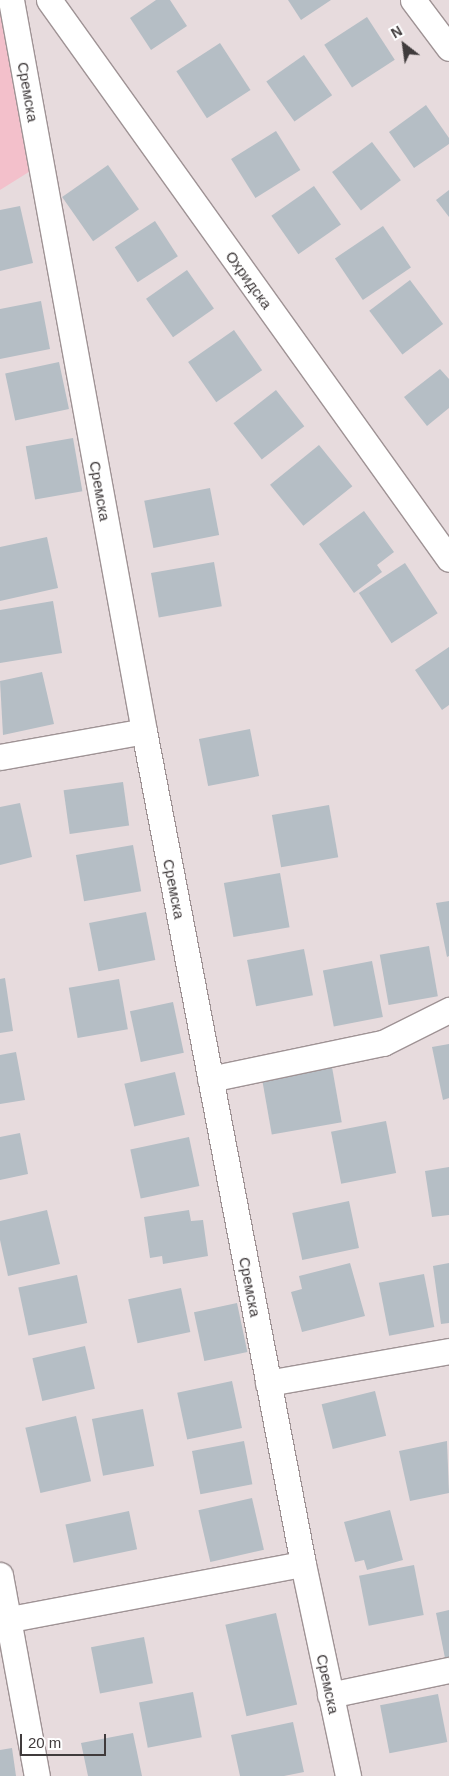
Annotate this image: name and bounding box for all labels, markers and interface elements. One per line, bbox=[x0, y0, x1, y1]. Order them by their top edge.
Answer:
north arrow bbox=[379, 20, 429, 70]
text: N bbox=[388, 23, 405, 41]
street label: Сремска bbox=[14, 61, 42, 123]
street label: Охридска bbox=[222, 248, 276, 312]
street label: Сремска bbox=[86, 460, 114, 522]
street label: Сремска bbox=[159, 858, 189, 920]
street label: Сремска bbox=[235, 1256, 265, 1318]
street label: Сремска bbox=[313, 1653, 343, 1715]
scale bar bbox=[22, 1724, 109, 1756]
text: 20 m bbox=[28, 1734, 61, 1751]

